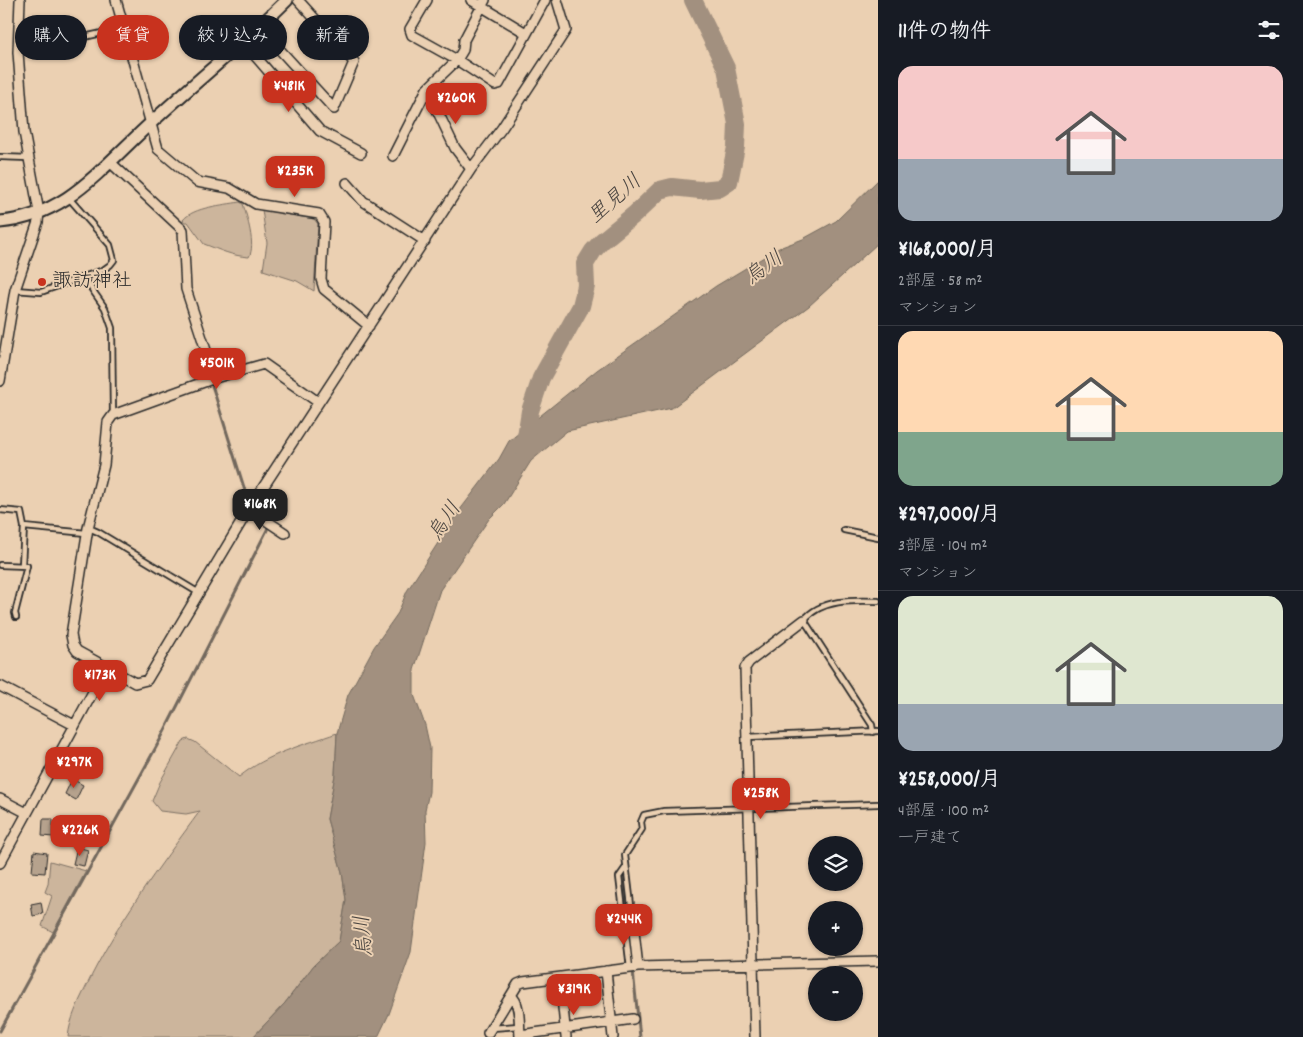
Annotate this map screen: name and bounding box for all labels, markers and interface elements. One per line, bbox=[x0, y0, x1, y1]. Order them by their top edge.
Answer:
chip: 購入 bbox=[15, 15, 87, 60]
chip: 賃貸 bbox=[97, 15, 169, 60]
chip: 絞り込み bbox=[179, 15, 287, 60]
chip: 新着 bbox=[297, 15, 369, 60]
icon: filters bbox=[1255, 16, 1283, 44]
text: 11件の物件 bbox=[898, 18, 991, 48]
pin: ¥481K bbox=[254, 70, 324, 113]
text: ¥481K bbox=[273, 75, 305, 98]
pin: ¥260K bbox=[421, 82, 491, 125]
text: ¥260K bbox=[437, 87, 475, 110]
icon: home bbox=[1046, 98, 1136, 188]
pin: ¥235K bbox=[260, 156, 330, 198]
text: ¥235K bbox=[277, 160, 313, 183]
water label: 里見川 bbox=[582, 168, 650, 232]
text: ¥168,000/月 bbox=[898, 236, 997, 266]
water label: 烏川 bbox=[739, 245, 791, 293]
place label: 諏訪神社 bbox=[52, 268, 132, 296]
text: 2部屋 · 58 m² bbox=[898, 270, 982, 293]
marker: 諏訪神社 bbox=[36, 276, 48, 288]
text: マンション bbox=[898, 297, 977, 320]
pin: ¥501K bbox=[182, 348, 252, 390]
text: ¥501K bbox=[200, 352, 234, 375]
icon: home bbox=[1046, 364, 1136, 454]
pin: ¥168K bbox=[225, 488, 295, 531]
text: ¥168K bbox=[244, 493, 276, 516]
water label: 烏川 bbox=[422, 496, 470, 548]
text: ¥297,000/月 bbox=[898, 501, 1000, 531]
text: 3部屋 · 104 m² bbox=[898, 535, 987, 558]
text: マンション bbox=[898, 562, 977, 585]
icon: home bbox=[1046, 629, 1136, 719]
pin: ¥173K bbox=[65, 660, 135, 702]
text: ¥173K bbox=[84, 664, 116, 687]
pin: ¥297K bbox=[39, 746, 109, 789]
text: ¥297K bbox=[56, 751, 92, 774]
text: ¥258,000/月 bbox=[898, 766, 1001, 796]
pin: ¥258K bbox=[726, 778, 796, 820]
text: ¥258K bbox=[743, 782, 779, 805]
text: 4部屋 · 100 m² bbox=[898, 800, 989, 823]
pin: ¥226K bbox=[45, 814, 115, 857]
text: ¥226K bbox=[62, 819, 98, 842]
text: 一戸建て bbox=[898, 827, 962, 850]
map controls bbox=[808, 836, 863, 1021]
button: layers bbox=[808, 836, 863, 891]
button: + bbox=[808, 901, 863, 956]
pin: ¥244K bbox=[589, 904, 659, 946]
text: ¥244K bbox=[606, 908, 642, 931]
water label: 烏川 bbox=[349, 914, 381, 958]
button: − bbox=[808, 966, 863, 1021]
pin: ¥319K bbox=[539, 974, 609, 1016]
text: ¥319K bbox=[557, 978, 591, 1001]

